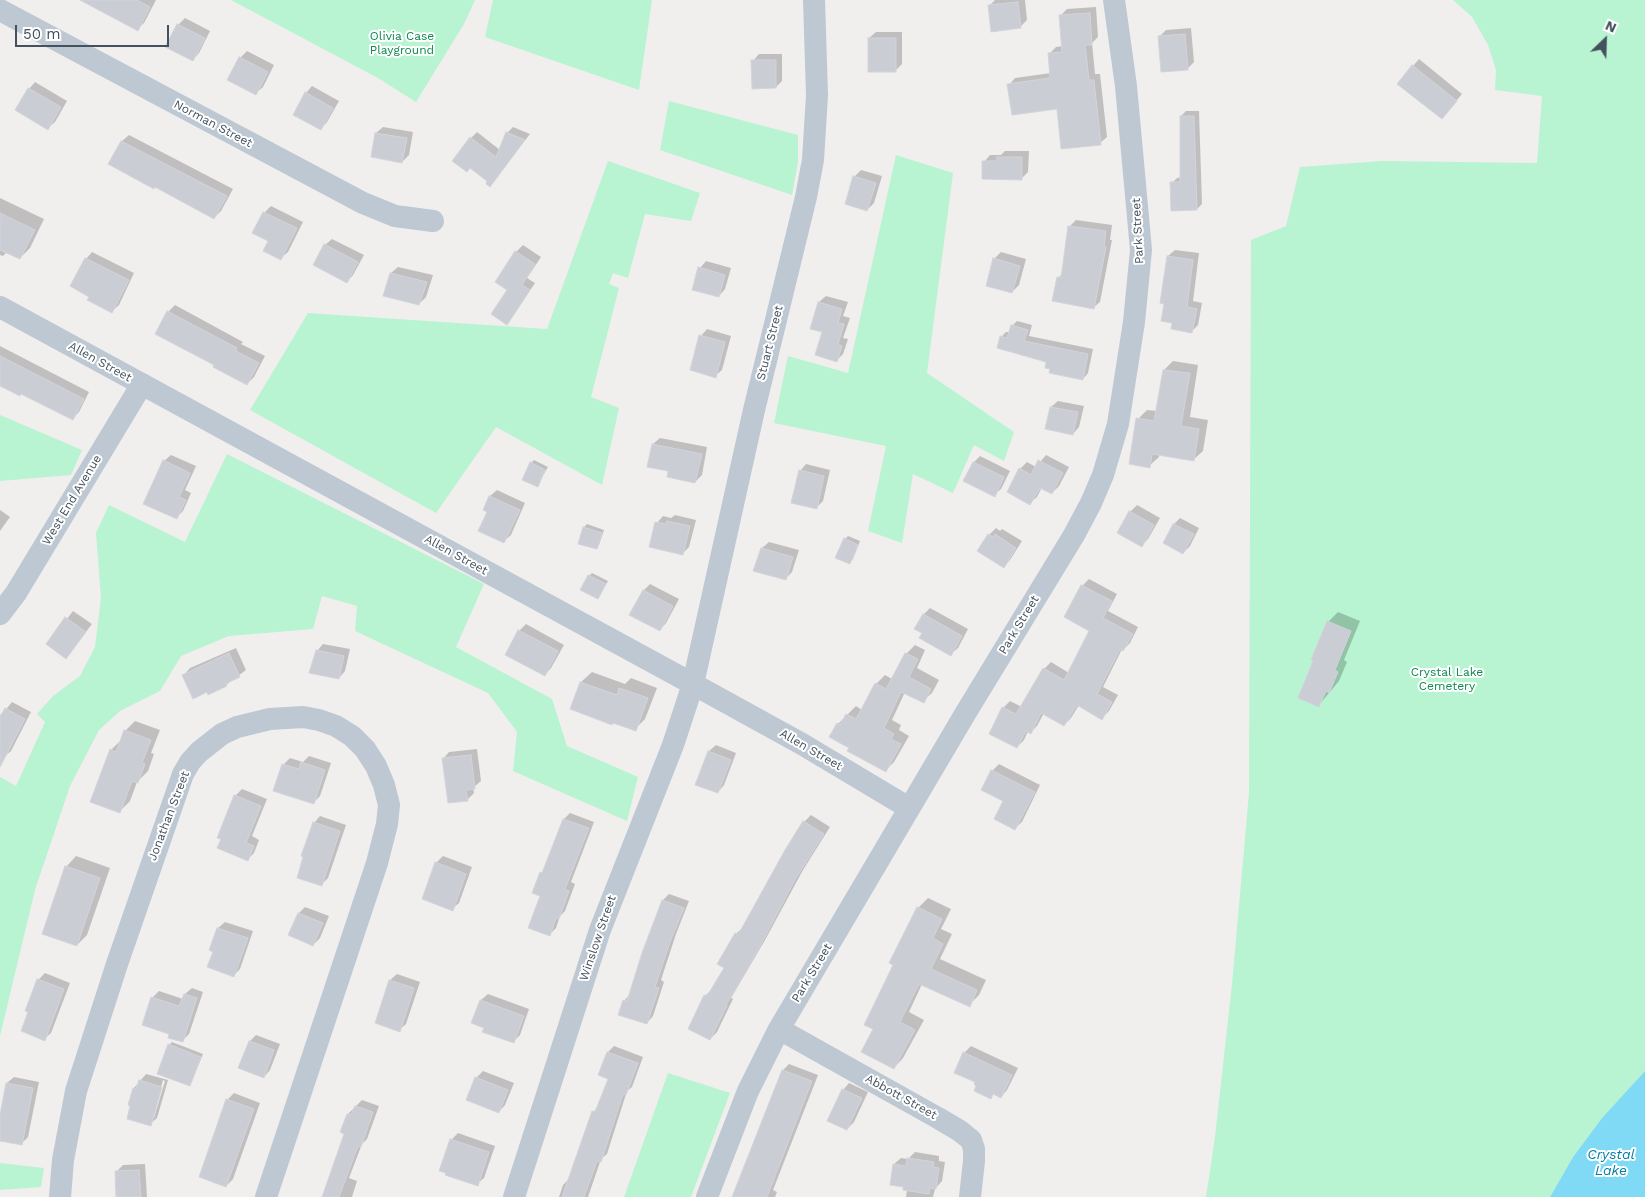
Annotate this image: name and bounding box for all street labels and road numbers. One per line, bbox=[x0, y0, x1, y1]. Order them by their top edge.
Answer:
street label: Norman Street bbox=[171, 97, 255, 151]
street label: Park Street bbox=[1129, 198, 1147, 264]
street label: Stuart Street bbox=[754, 304, 786, 382]
street label: Allen Street bbox=[66, 339, 134, 385]
street label: West End Avenue bbox=[39, 452, 105, 548]
street label: Allen Street bbox=[422, 532, 490, 578]
street label: Park Street bbox=[996, 593, 1042, 657]
street label: Allen Street bbox=[777, 726, 845, 774]
street label: Jonathan Street bbox=[145, 769, 193, 863]
street label: Winslow Street bbox=[577, 893, 619, 983]
street label: Park Street bbox=[789, 941, 835, 1005]
street label: Abbott Street bbox=[863, 1071, 939, 1123]

